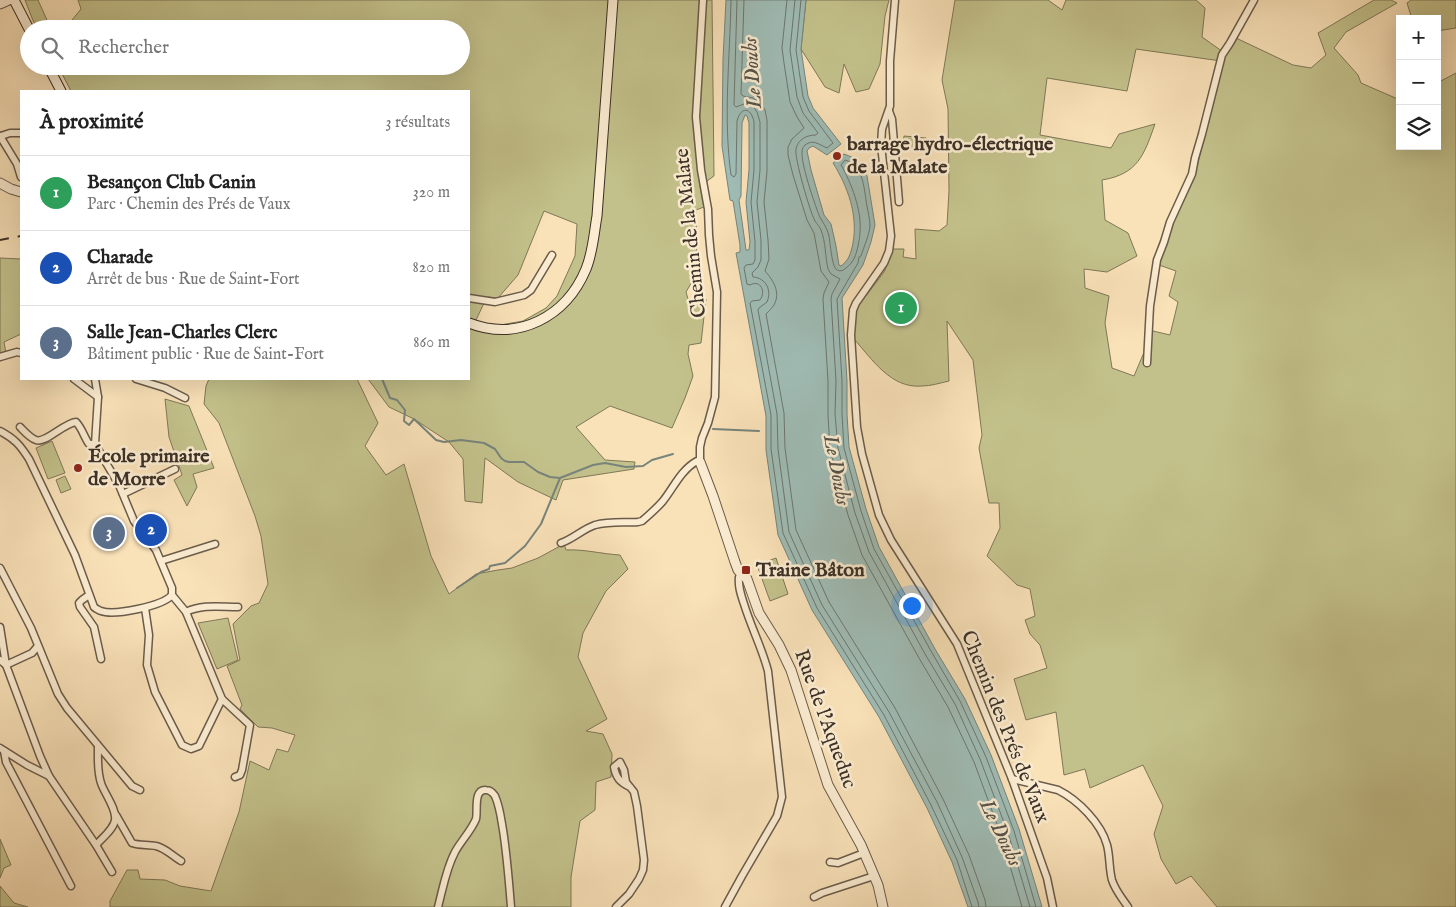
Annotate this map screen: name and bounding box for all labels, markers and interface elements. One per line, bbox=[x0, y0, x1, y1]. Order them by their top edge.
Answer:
map controls bbox=[1396, 15, 1441, 150]
button: + bbox=[1396, 15, 1441, 60]
search box bbox=[20, 20, 470, 75]
icon: search bbox=[38, 34, 66, 62]
water label: Le Doubs bbox=[737, 35, 769, 111]
text: Rechercher bbox=[78, 36, 169, 60]
button: − bbox=[1396, 60, 1441, 105]
button: layers bbox=[1396, 105, 1441, 150]
text: À proximité bbox=[40, 109, 143, 136]
text: 3 résultats bbox=[385, 113, 450, 133]
place label: barrage hydro-électrique de la Malate bbox=[846, 132, 1054, 180]
street label: Chemin de la Malate bbox=[670, 147, 712, 319]
marker: barrage hydro-électrique de la Malate bbox=[831, 150, 843, 162]
text: Besançon Club Canin bbox=[87, 171, 256, 195]
text: 1 bbox=[53, 183, 59, 203]
text: 320 m bbox=[413, 183, 450, 203]
text: Parc · Chemin des Prés de Vaux bbox=[87, 195, 291, 215]
text: Charade bbox=[87, 246, 153, 270]
text: 2 bbox=[52, 258, 60, 278]
text: 820 m bbox=[413, 258, 450, 278]
text: Arrêt de bus · Rue de Saint-Fort bbox=[87, 270, 300, 290]
pin: 1 bbox=[885, 289, 917, 327]
text: Salle Jean-Charles Clerc bbox=[87, 321, 277, 345]
text: 3 bbox=[53, 333, 59, 353]
text: 860 m bbox=[413, 333, 450, 353]
text: Bâtiment public · Rue de Saint-Fort bbox=[87, 345, 324, 365]
water label: Le Doubs bbox=[816, 431, 856, 509]
place label: École primaire de Morre bbox=[88, 444, 210, 492]
marker: École primaire de Morre bbox=[72, 462, 84, 474]
pin: 2 bbox=[135, 511, 167, 549]
pin: 3 bbox=[93, 514, 125, 552]
place label: Traine Bâton bbox=[755, 558, 865, 583]
marker: Traine Bâton bbox=[740, 564, 752, 576]
your location bbox=[899, 593, 925, 619]
street label: Chemin des Prés de Vaux bbox=[955, 627, 1055, 827]
street label: Rue de l'Aqueduc bbox=[788, 646, 862, 792]
water label: Le Doubs bbox=[972, 794, 1028, 872]

